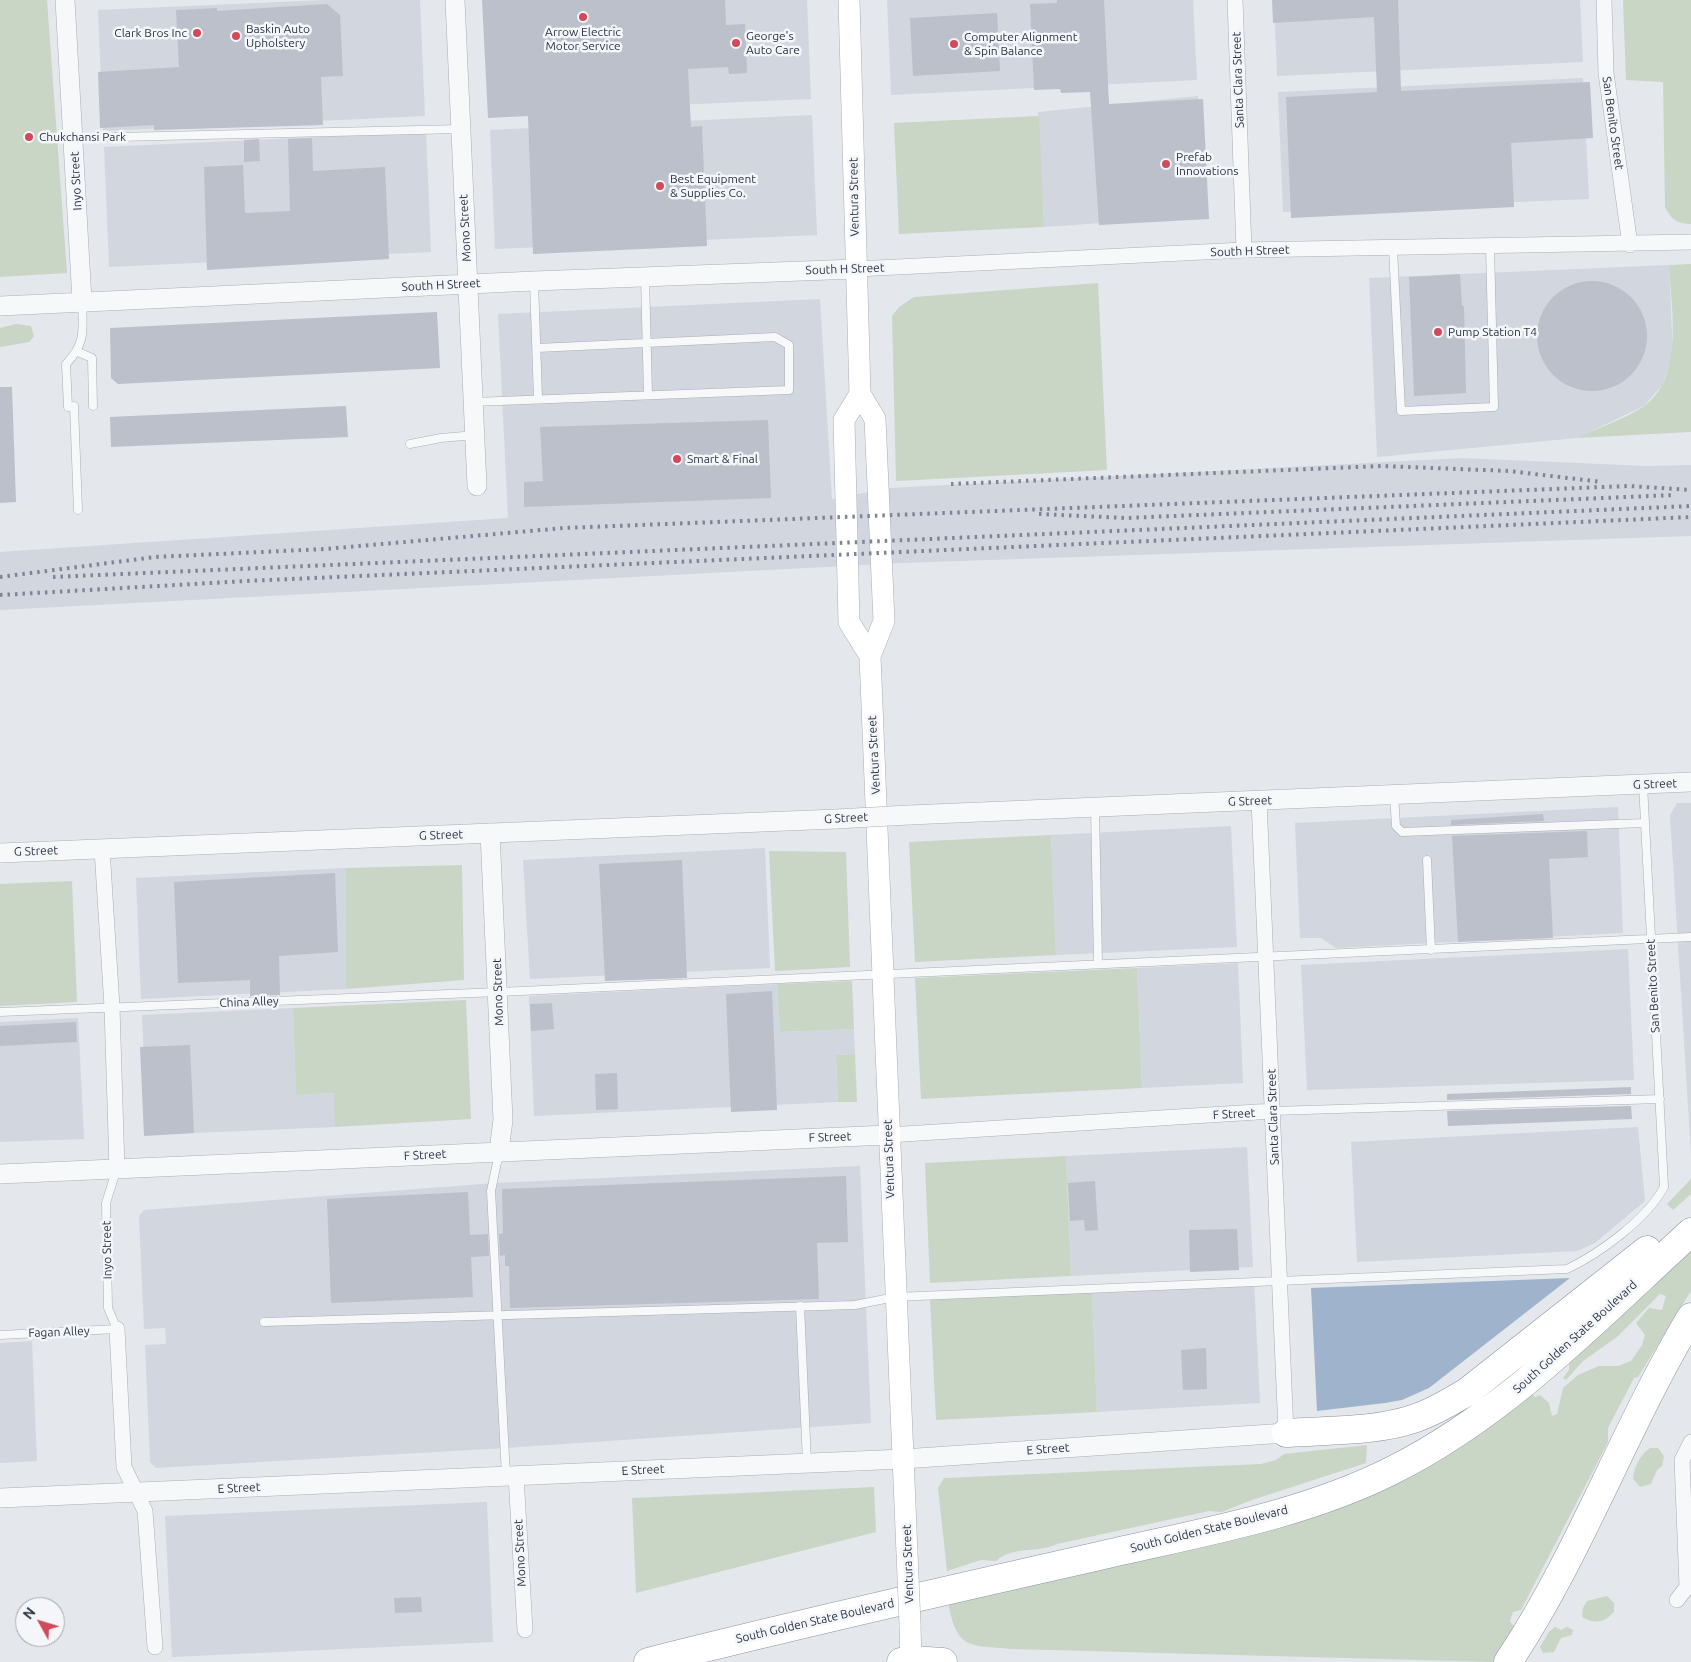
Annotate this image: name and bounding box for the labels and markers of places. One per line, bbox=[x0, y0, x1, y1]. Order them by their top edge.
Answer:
marker: Arrow Electric Motor Service bbox=[577, 11, 589, 23]
place label: Baskin Auto Upholstery bbox=[246, 22, 310, 50]
place label: Arrow Electric Motor Service bbox=[545, 25, 621, 53]
place label: Clark Bros Inc bbox=[114, 26, 187, 40]
marker: Clark Bros Inc bbox=[191, 27, 203, 39]
place label: George's Auto Care bbox=[746, 29, 800, 57]
marker: Baskin Auto Upholstery bbox=[230, 30, 242, 42]
place label: Computer Alignment & Spin Balance bbox=[964, 30, 1077, 58]
marker: George's Auto Care bbox=[730, 37, 742, 49]
marker: Computer Alignment & Spin Balance bbox=[948, 38, 960, 50]
place label: Chukchansi Park bbox=[39, 130, 126, 144]
marker: Chukchansi Park bbox=[23, 131, 35, 143]
place label: Prefab Innovations bbox=[1176, 150, 1238, 178]
marker: Prefab Innovations bbox=[1160, 158, 1172, 170]
place label: Best Equipment & Supplies Co. bbox=[670, 172, 756, 200]
marker: Best Equipment & Supplies Co. bbox=[654, 180, 666, 192]
place label: Pump Station T4 bbox=[1448, 325, 1537, 339]
marker: Pump Station T4 bbox=[1432, 326, 1444, 338]
place label: Smart & Final bbox=[687, 452, 758, 466]
marker: Smart & Final bbox=[671, 453, 683, 465]

